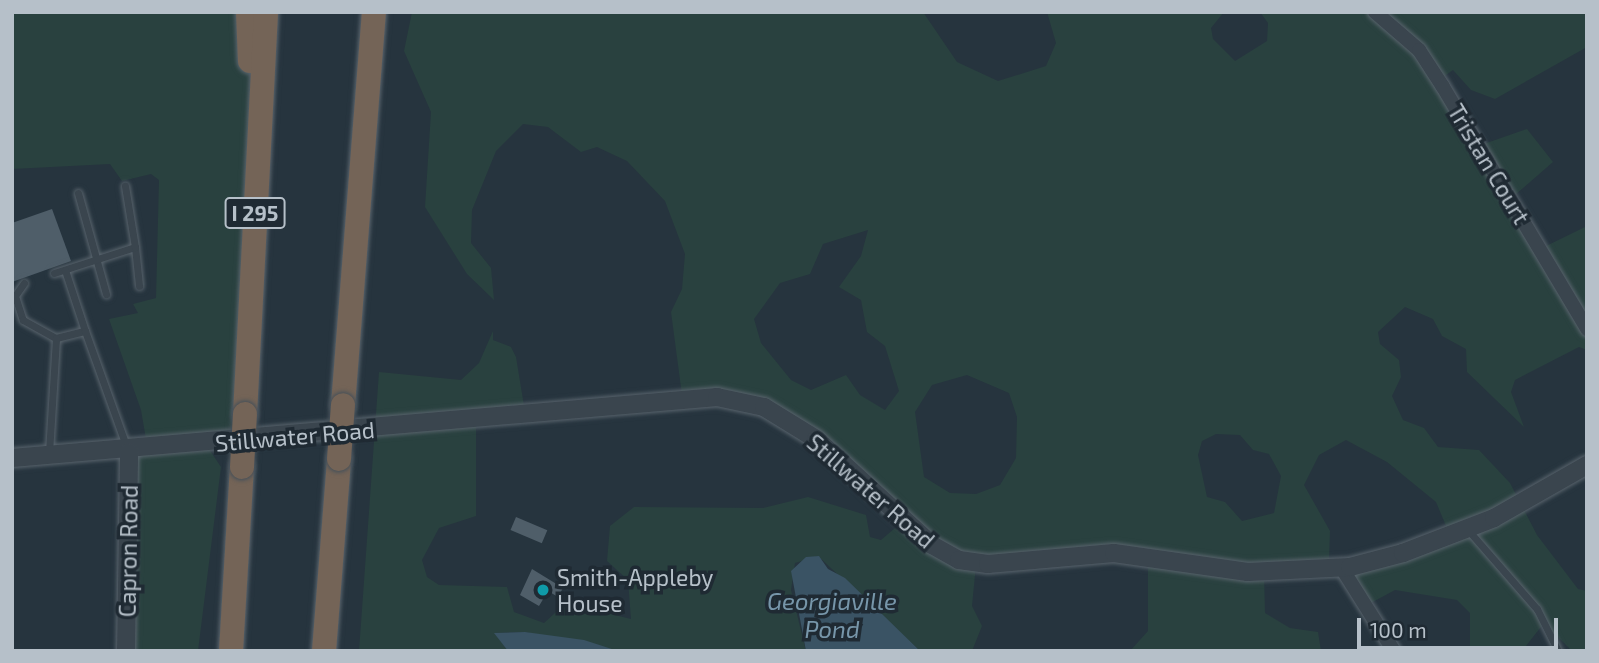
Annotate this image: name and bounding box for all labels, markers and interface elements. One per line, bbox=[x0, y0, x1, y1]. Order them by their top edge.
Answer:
street label: Tristan Court bbox=[1442, 99, 1536, 229]
road number: I 295 bbox=[224, 196, 286, 230]
street label: Stillwater Road bbox=[214, 415, 376, 457]
street label: Stillwater Road bbox=[801, 428, 941, 554]
street label: Capron Road bbox=[113, 485, 143, 617]
place label: Smith-Appleby House bbox=[557, 563, 714, 617]
marker: Smith-Appleby House bbox=[535, 582, 551, 598]
water label: Georgiaville Pond bbox=[767, 587, 897, 643]
scale bar bbox=[1361, 604, 1562, 648]
text: 100 m bbox=[1370, 617, 1427, 642]

